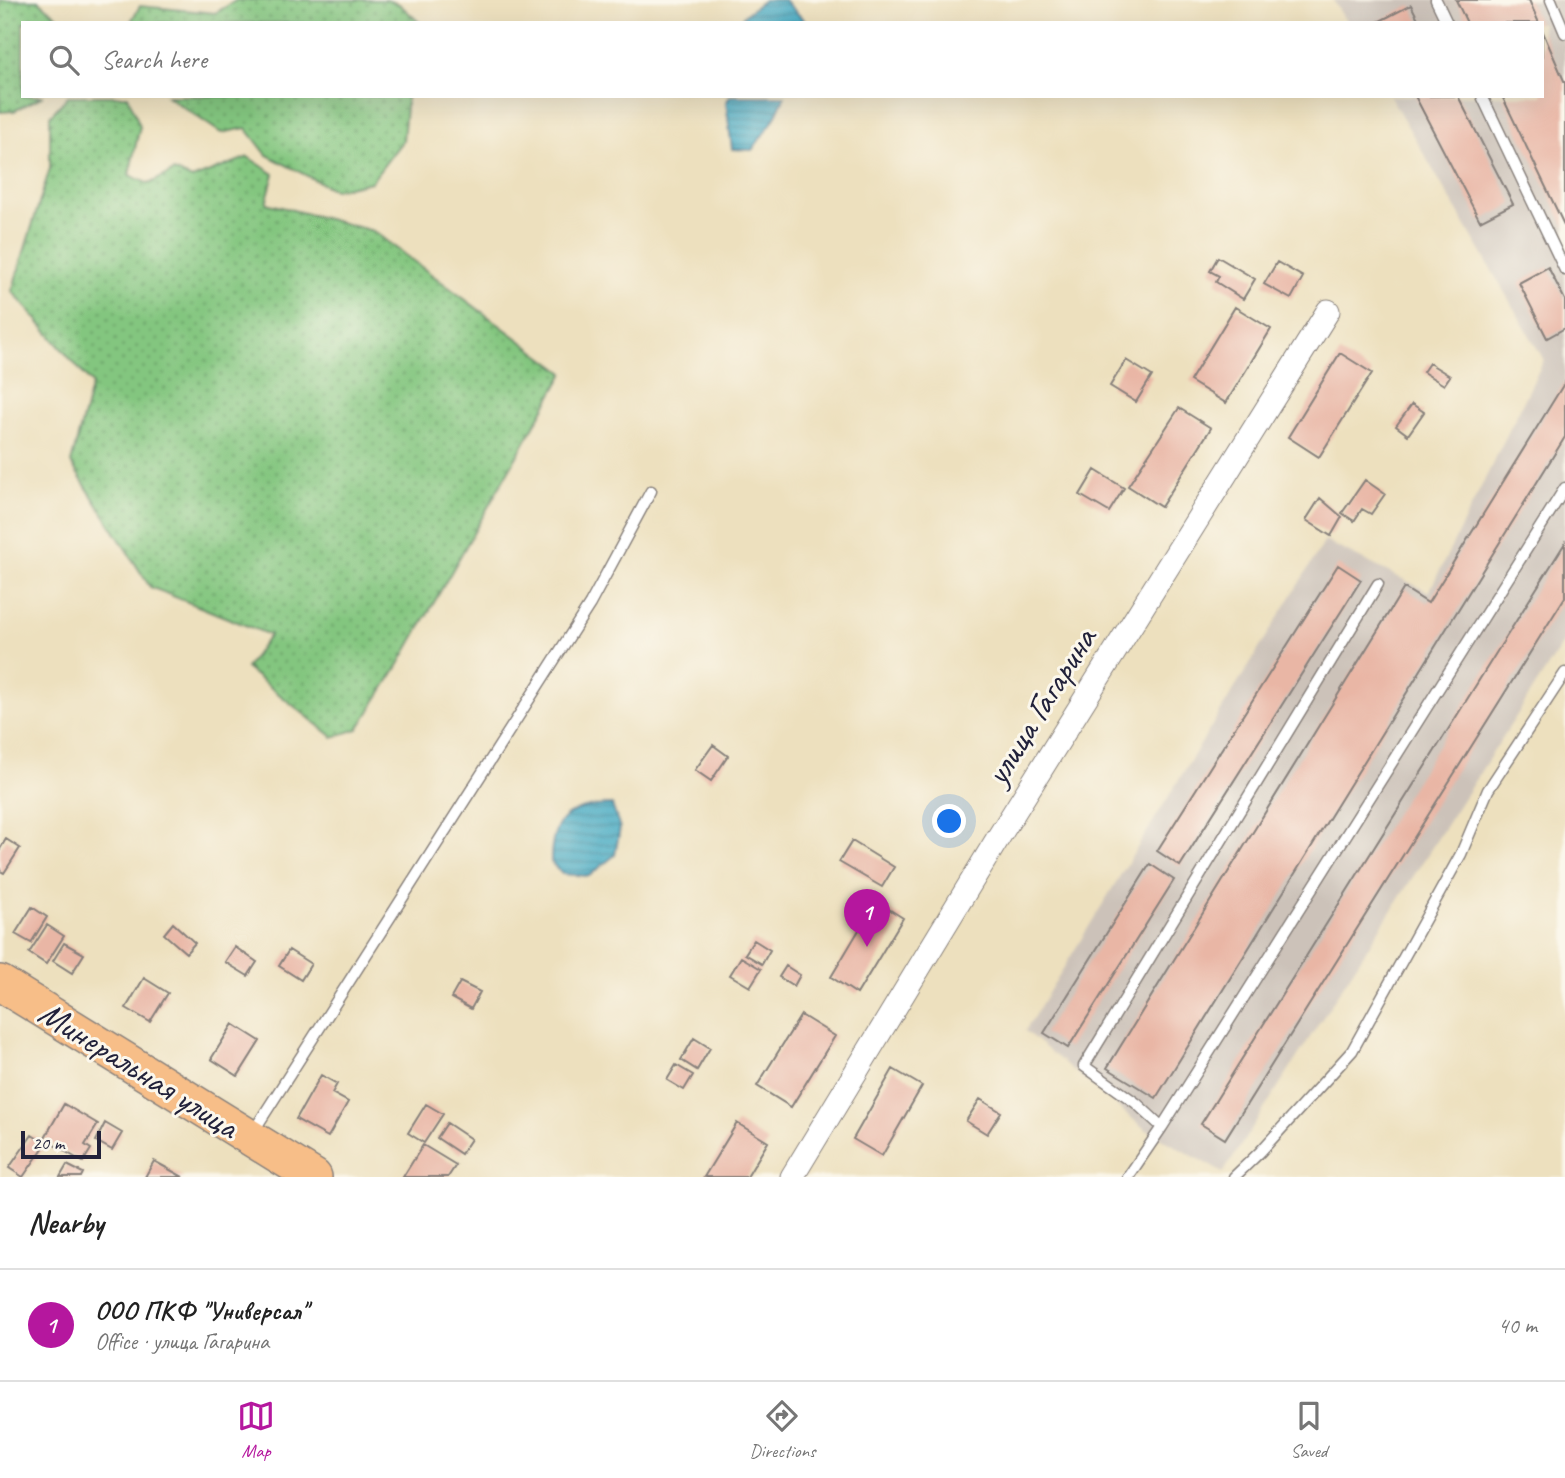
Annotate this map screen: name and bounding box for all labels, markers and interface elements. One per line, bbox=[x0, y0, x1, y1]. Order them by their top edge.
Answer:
search box bbox=[21, 21, 1544, 98]
icon: search bbox=[45, 41, 83, 79]
text: Search here bbox=[101, 43, 207, 76]
street label: улица Гагарина bbox=[973, 617, 1108, 795]
your location bbox=[932, 804, 966, 838]
pin: 1 bbox=[844, 889, 890, 947]
street label: Минеральная улица bbox=[30, 990, 249, 1150]
scale bar bbox=[21, 1128, 102, 1160]
text: 20 m bbox=[32, 1131, 64, 1155]
text: Nearby bbox=[28, 1204, 104, 1242]
text: ООО ПКФ "Универсал" bbox=[95, 1294, 307, 1327]
text: 1 bbox=[46, 1311, 56, 1340]
text: 40 m bbox=[1498, 1311, 1537, 1340]
text: Office · улица Гагарина bbox=[95, 1327, 269, 1356]
tab: Map bbox=[237, 1397, 275, 1463]
tab: Directions bbox=[749, 1397, 816, 1463]
tab: Saved bbox=[1290, 1397, 1328, 1463]

